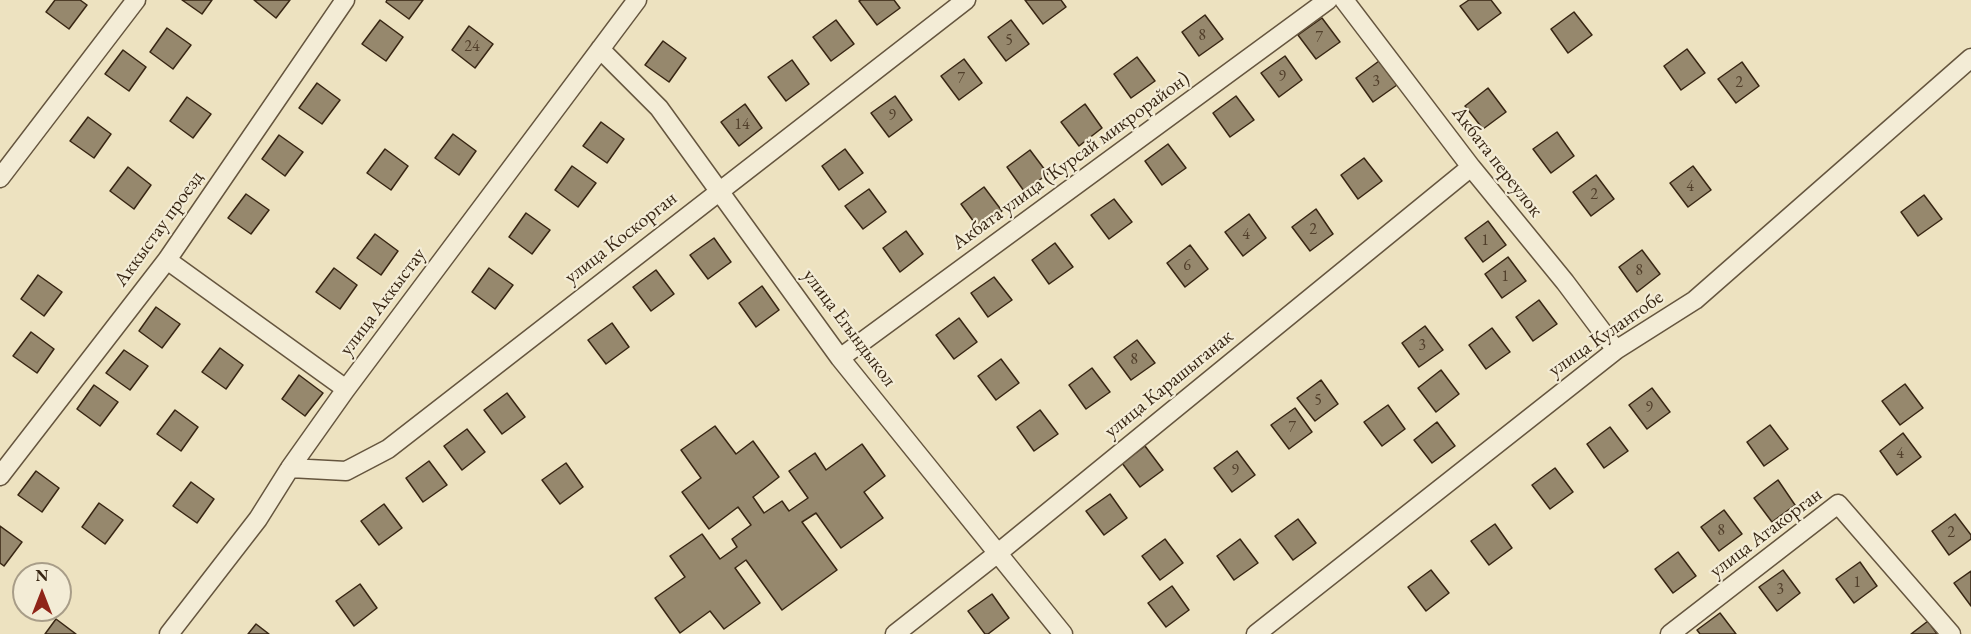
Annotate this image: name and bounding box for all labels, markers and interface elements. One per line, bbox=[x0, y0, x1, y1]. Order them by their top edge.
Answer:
house number: 8 bbox=[1198, 26, 1206, 46]
house number: 7 bbox=[1315, 28, 1323, 48]
house number: 5 bbox=[1005, 31, 1013, 51]
house number: 24 bbox=[464, 37, 480, 57]
street label: Акбата улица (Курсай микрорайон) bbox=[948, 67, 1194, 255]
house number: 9 bbox=[1278, 67, 1286, 87]
house number: 7 bbox=[957, 69, 965, 89]
house number: 3 bbox=[1372, 72, 1380, 92]
house number: 2 bbox=[1735, 73, 1743, 93]
street label: Акбата переулок bbox=[1446, 102, 1548, 222]
house number: 9 bbox=[888, 106, 896, 126]
house number: 14 bbox=[734, 115, 750, 135]
street label: Аккыстау проезд bbox=[109, 167, 209, 291]
house number: 4 bbox=[1686, 177, 1694, 197]
house number: 2 bbox=[1590, 185, 1598, 205]
street label: улица Коскорган bbox=[560, 187, 682, 289]
house number: 2 bbox=[1309, 220, 1317, 240]
house number: 4 bbox=[1242, 225, 1250, 245]
house number: 1 bbox=[1481, 231, 1489, 251]
street label: улица Аккыстау bbox=[335, 243, 431, 361]
house number: 6 bbox=[1183, 256, 1191, 276]
house number: 8 bbox=[1635, 261, 1643, 281]
street label: улица Егындыкол bbox=[797, 264, 901, 392]
house number: 1 bbox=[1501, 267, 1509, 287]
street label: улица Кулантобе bbox=[1544, 286, 1668, 382]
street label: улица Карашыганак bbox=[1100, 325, 1238, 443]
house number: 3 bbox=[1418, 336, 1426, 356]
house number: 8 bbox=[1130, 350, 1138, 370]
house number: 5 bbox=[1314, 391, 1322, 411]
house number: 9 bbox=[1645, 398, 1653, 418]
house number: 7 bbox=[1288, 418, 1296, 438]
house number: 4 bbox=[1896, 444, 1904, 464]
house number: 9 bbox=[1231, 461, 1239, 481]
street label: улица Атакорган bbox=[1705, 483, 1827, 583]
house number: 8 bbox=[1717, 521, 1725, 541]
house number: 2 bbox=[1947, 523, 1955, 543]
north arrow bbox=[12, 562, 72, 622]
text: N bbox=[36, 565, 48, 586]
house number: 1 bbox=[1853, 573, 1861, 593]
house number: 3 bbox=[1776, 580, 1784, 600]

